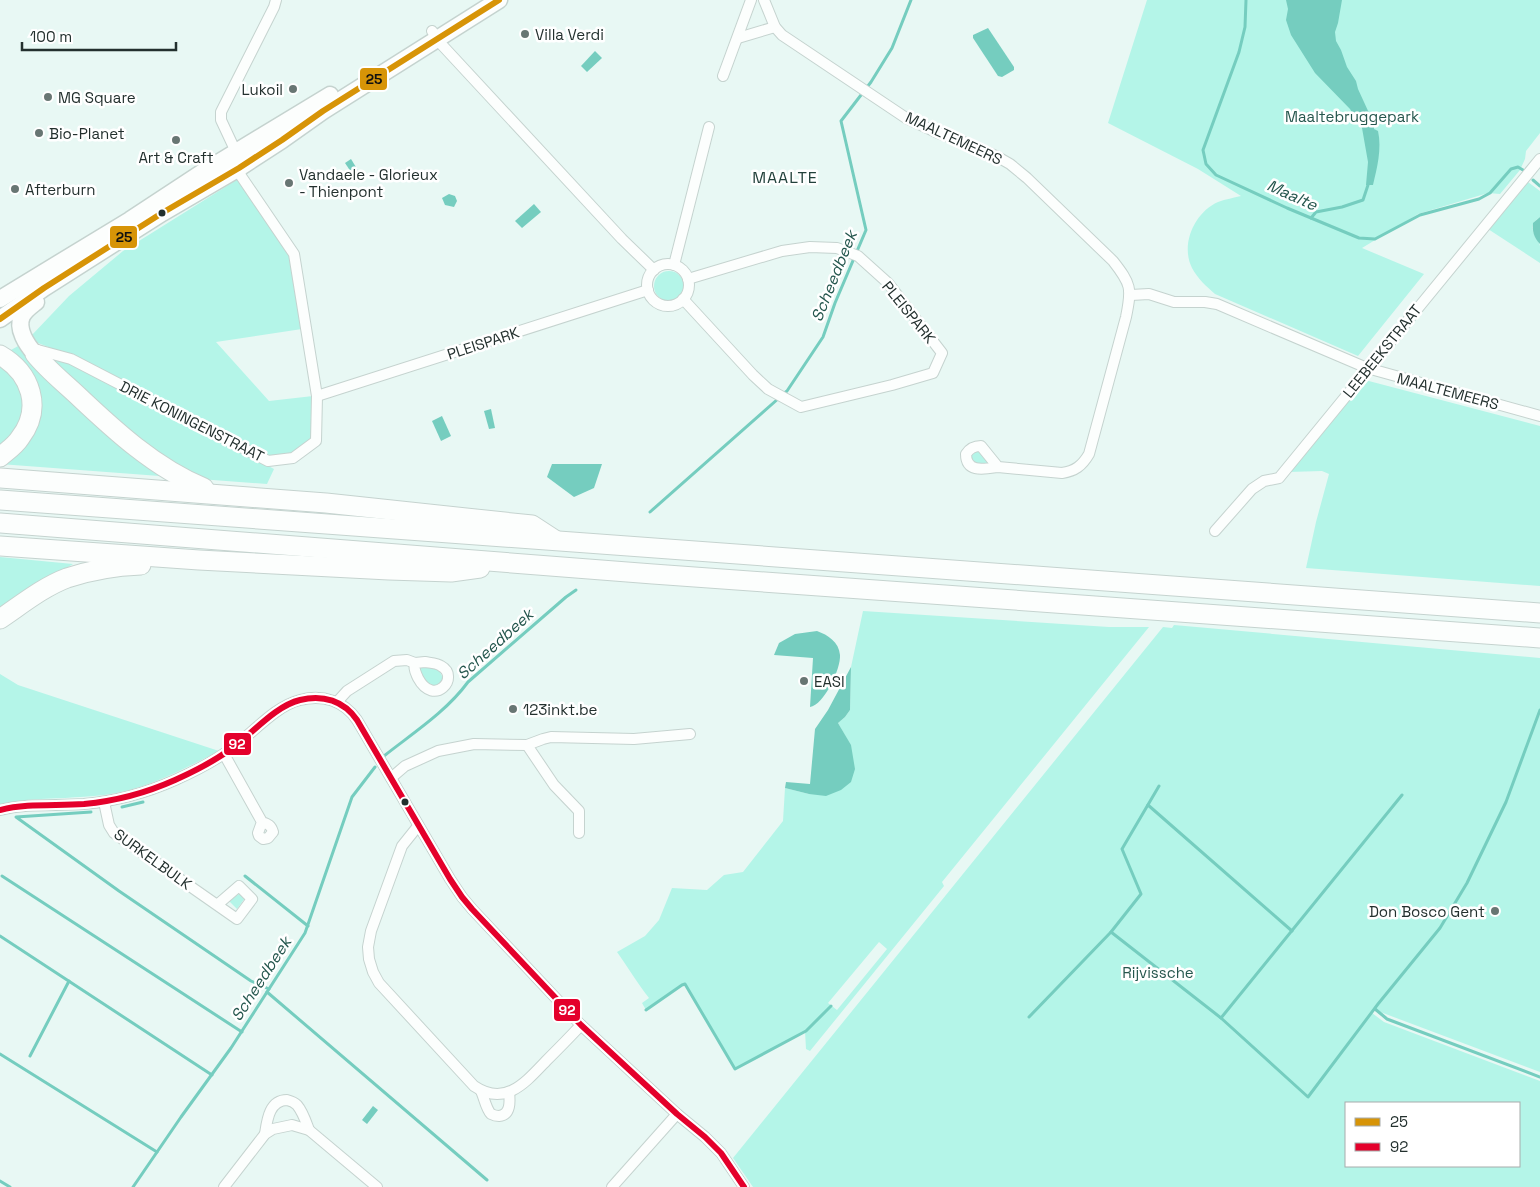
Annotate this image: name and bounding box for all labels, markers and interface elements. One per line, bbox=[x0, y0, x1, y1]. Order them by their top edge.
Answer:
scale bar bbox=[22, 20, 176, 52]
place label: Villa Verdi bbox=[535, 25, 604, 44]
text: 100 m bbox=[30, 27, 72, 46]
marker: Villa Verdi bbox=[519, 28, 531, 40]
line badge: 25 bbox=[359, 67, 388, 91]
text: 25 bbox=[366, 70, 382, 88]
place label: Lukoil bbox=[241, 80, 283, 99]
marker: Lukoil bbox=[287, 83, 299, 95]
place label: MG Square bbox=[58, 88, 136, 107]
marker: MG Square bbox=[42, 91, 54, 103]
street label: MAALTEMEERS bbox=[903, 107, 1005, 169]
park label: Maaltebruggepark bbox=[1285, 107, 1419, 126]
place label: Bio-Planet bbox=[49, 124, 125, 143]
marker: Bio-Planet bbox=[33, 127, 45, 139]
marker: Art & Craft bbox=[170, 134, 182, 146]
place label: Art & Craft bbox=[138, 148, 214, 167]
place label: Vandaele - Glorieux - Thienpont bbox=[299, 165, 438, 201]
district label: MAALTE bbox=[752, 167, 818, 188]
water label: Maalte bbox=[1264, 175, 1321, 216]
marker: Vandaele - Glorieux - Thienpont bbox=[283, 177, 295, 189]
place label: Afterburn bbox=[25, 180, 95, 199]
marker: Afterburn bbox=[9, 183, 21, 195]
unlabelled marker bbox=[157, 208, 167, 218]
line badge: 25 bbox=[109, 225, 138, 249]
water label: Scheedbeek bbox=[806, 225, 863, 325]
text: 25 bbox=[116, 228, 132, 246]
street label: PLEISPARK bbox=[878, 277, 940, 347]
street label: LEEBEEKSTRAAT bbox=[1339, 300, 1426, 402]
street label: PLEISPARK bbox=[445, 322, 521, 364]
street label: MAALTEMEERS bbox=[1395, 368, 1501, 414]
street label: DRIE KONINGENSTRAAT bbox=[117, 376, 268, 466]
water label: Scheedbeek bbox=[452, 602, 540, 684]
place label: EASI bbox=[814, 672, 845, 691]
marker: EASI bbox=[798, 675, 810, 687]
place label: 123inkt.be bbox=[523, 700, 598, 719]
marker: 123inkt.be bbox=[507, 703, 519, 715]
line badge: 92 bbox=[223, 732, 252, 756]
text: 92 bbox=[229, 735, 245, 753]
unlabelled marker bbox=[400, 797, 410, 807]
street label: SURKELBULK bbox=[110, 824, 196, 894]
place label: Don Bosco Gent bbox=[1369, 902, 1485, 921]
marker: Don Bosco Gent bbox=[1489, 905, 1501, 917]
water label: Scheedbeek bbox=[226, 931, 297, 1025]
park label: Rijvissche bbox=[1122, 963, 1194, 982]
line badge: 92 bbox=[553, 998, 581, 1022]
text: 92 bbox=[559, 1001, 575, 1019]
legend bbox=[1345, 1102, 1520, 1167]
text: 25 bbox=[1390, 1112, 1408, 1131]
text: 92 bbox=[1390, 1137, 1408, 1156]

